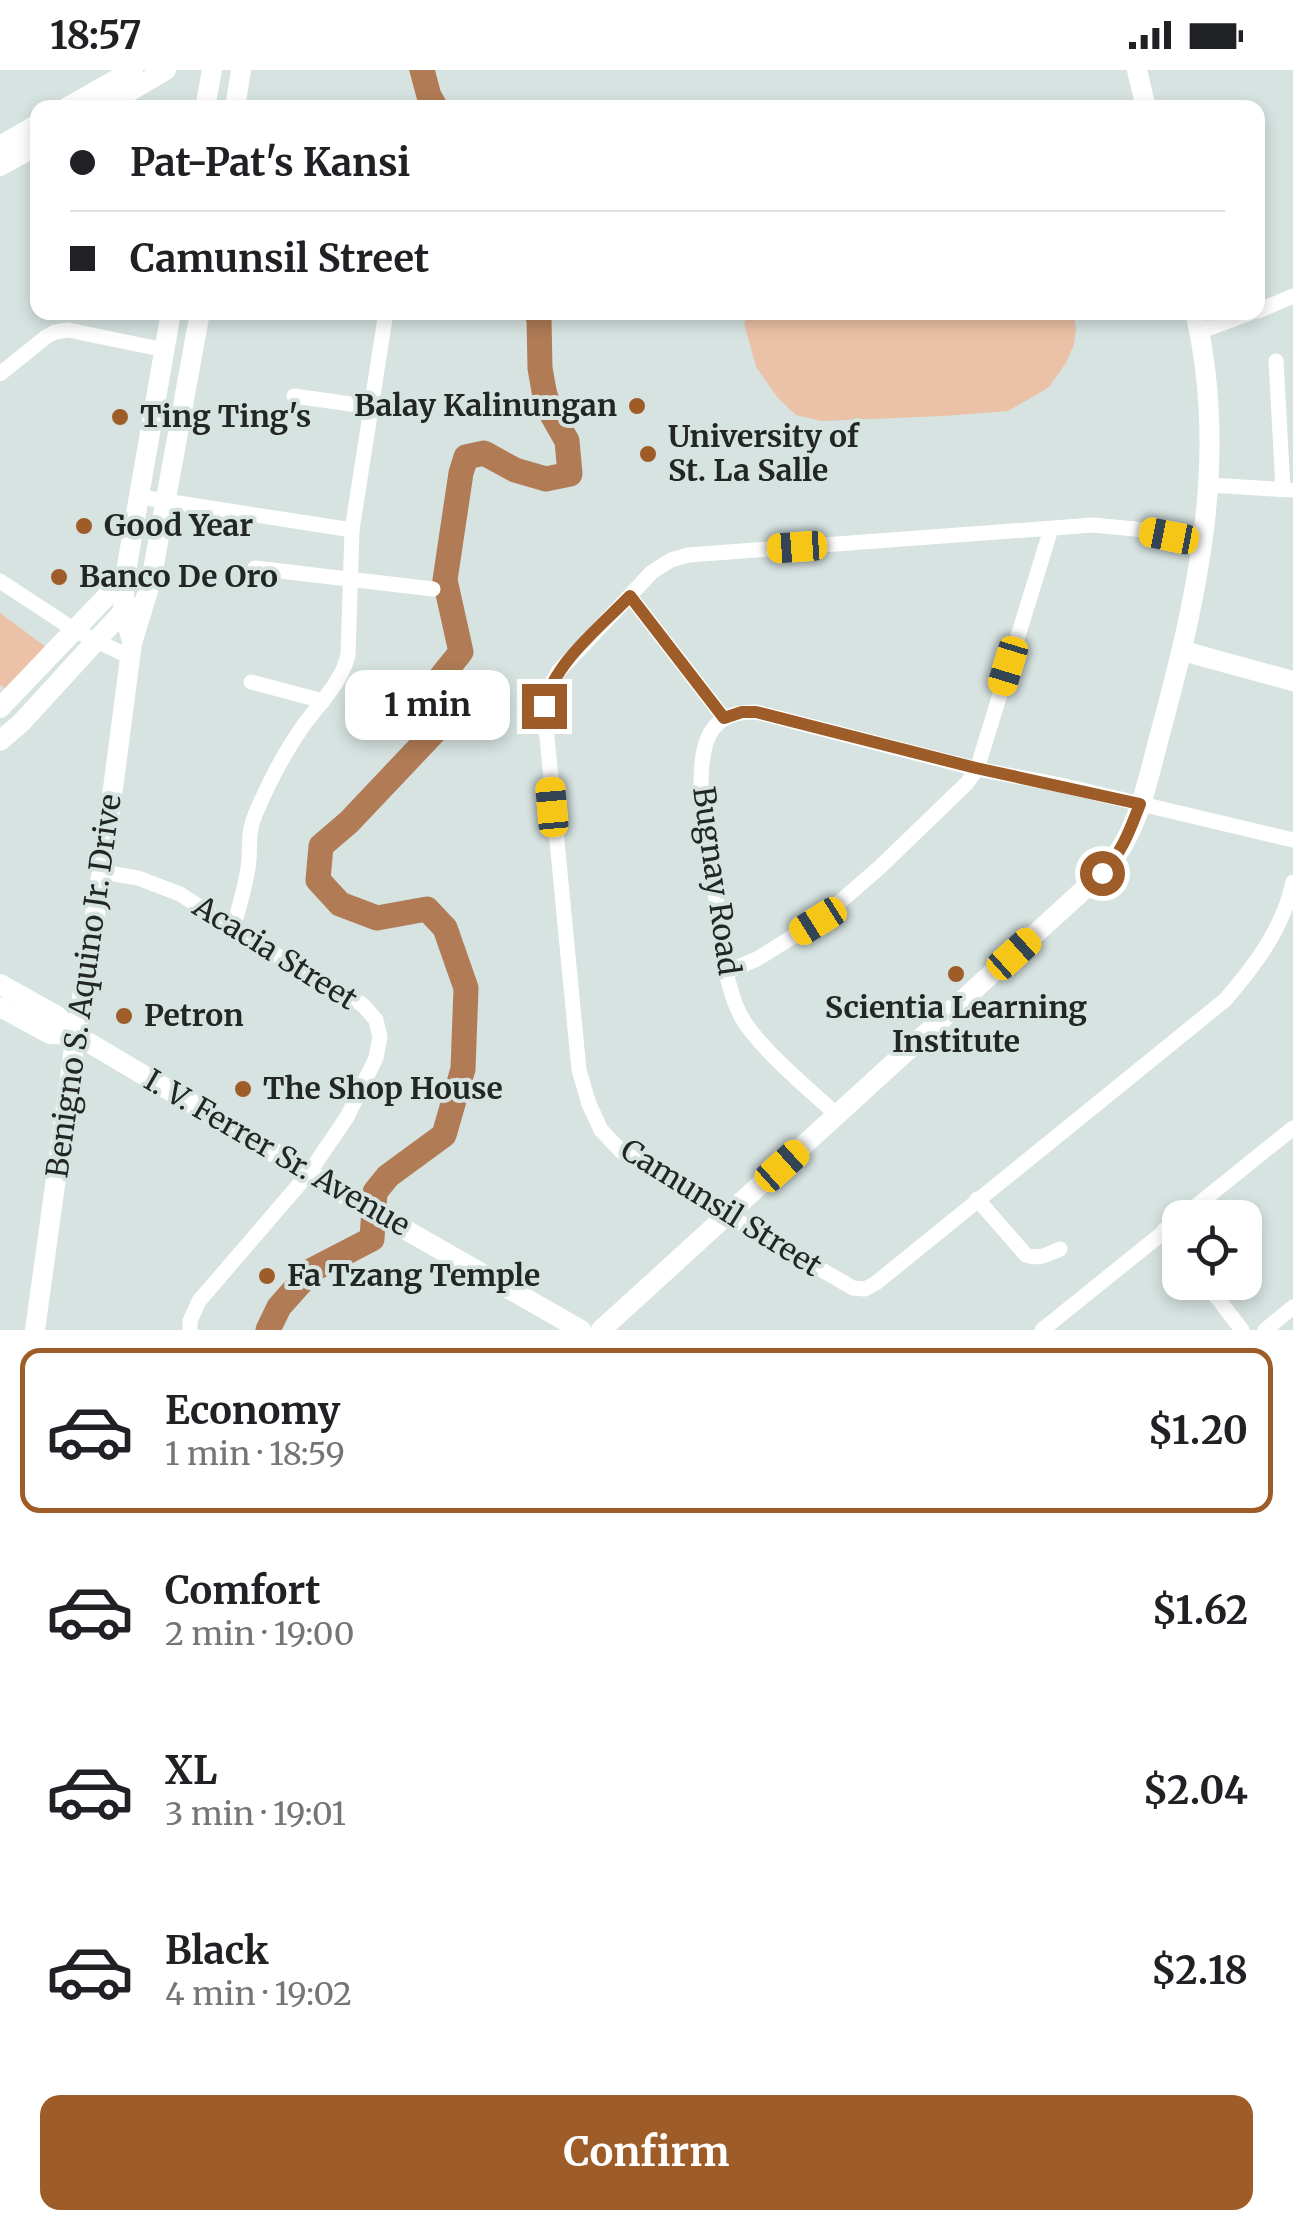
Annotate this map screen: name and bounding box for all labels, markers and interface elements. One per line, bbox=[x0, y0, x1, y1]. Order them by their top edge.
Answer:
text: 18:57 bbox=[50, 12, 141, 59]
text: Pat-Pat's Kansi bbox=[130, 139, 410, 186]
text: Camunsil Street bbox=[130, 235, 429, 282]
place label: Balay Kalinungan bbox=[354, 386, 617, 424]
marker: Balay Kalinungan bbox=[626, 395, 648, 417]
place label: Ting Ting's bbox=[140, 397, 311, 435]
marker: Ting Ting's bbox=[109, 406, 131, 428]
place label: University of St. La Salle bbox=[668, 417, 860, 489]
marker: University of St. La Salle bbox=[637, 443, 659, 465]
place label: Good Year bbox=[104, 506, 253, 544]
marker: Good Year bbox=[73, 515, 95, 537]
car bbox=[1137, 516, 1201, 556]
car bbox=[766, 530, 828, 564]
place label: Banco De Oro bbox=[79, 557, 278, 595]
marker: Banco De Oro bbox=[48, 566, 70, 588]
car bbox=[985, 633, 1031, 699]
callout: 1 min bbox=[344, 671, 509, 741]
route end bbox=[522, 684, 567, 729]
text: 1 min bbox=[384, 685, 471, 725]
car bbox=[534, 776, 570, 838]
street label: Bugnay Road bbox=[685, 784, 749, 978]
street label: Benigno S. Aquino Jr. Drive bbox=[37, 792, 129, 1180]
route start bbox=[1080, 851, 1125, 896]
street label: Acacia Street bbox=[186, 886, 365, 1018]
car bbox=[785, 892, 851, 950]
car bbox=[982, 923, 1046, 985]
marker: Scientia Learning Institute bbox=[945, 963, 967, 985]
place label: Scientia Learning Institute bbox=[825, 988, 1087, 1060]
place label: Petron bbox=[144, 996, 244, 1034]
marker: Petron bbox=[113, 1005, 135, 1027]
street label: I. V. Ferrer Sr. Avenue bbox=[138, 1061, 417, 1244]
place label: The Shop House bbox=[263, 1069, 503, 1107]
marker: The Shop House bbox=[232, 1078, 254, 1100]
street label: Camunsil Street bbox=[614, 1130, 829, 1284]
car bbox=[750, 1135, 814, 1197]
map controls bbox=[1162, 1200, 1262, 1300]
button: locate bbox=[1162, 1200, 1262, 1300]
place label: Fa Tzang Temple bbox=[287, 1256, 540, 1294]
marker: Fa Tzang Temple bbox=[256, 1265, 278, 1287]
icon: car bbox=[45, 1386, 135, 1476]
text: Economy bbox=[165, 1387, 340, 1434]
text: $1.20 bbox=[1148, 1407, 1248, 1454]
text: 1 min · 18:59 bbox=[165, 1434, 345, 1474]
icon: car bbox=[45, 1566, 135, 1656]
text: Comfort bbox=[165, 1567, 321, 1614]
text: $1.62 bbox=[1152, 1587, 1248, 1634]
text: 2 min · 19:00 bbox=[165, 1614, 354, 1654]
icon: car bbox=[45, 1746, 135, 1836]
text: XL bbox=[165, 1747, 217, 1794]
text: $2.04 bbox=[1143, 1767, 1248, 1814]
text: 3 min · 19:01 bbox=[165, 1794, 346, 1834]
icon: car bbox=[45, 1926, 135, 2016]
text: Black bbox=[165, 1927, 269, 1974]
text: $2.18 bbox=[1151, 1947, 1248, 1994]
text: 4 min · 19:02 bbox=[165, 1974, 352, 2014]
button: Confirm bbox=[40, 2095, 1253, 2210]

